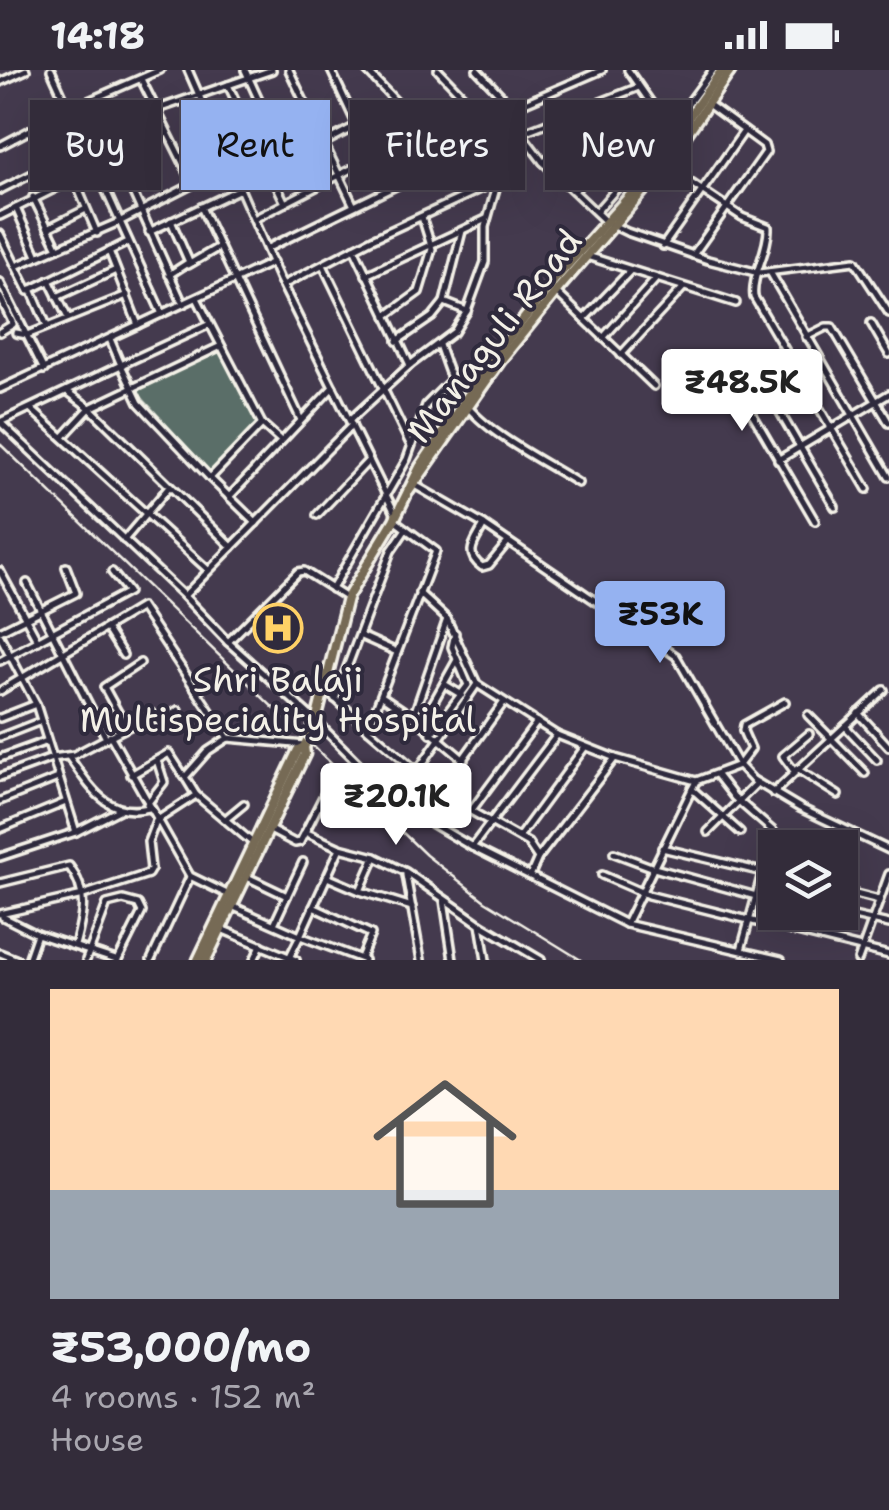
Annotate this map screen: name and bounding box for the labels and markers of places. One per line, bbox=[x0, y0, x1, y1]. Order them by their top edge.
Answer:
pin: ₹48.5K bbox=[661, 349, 823, 434]
pin: ₹53K bbox=[601, 581, 719, 666]
hospital icon: Shri Balaji Multispeciality Hospital bbox=[252, 602, 304, 654]
place label: Shri Balaji Multispeciality Hospital bbox=[80, 656, 477, 743]
pin: ₹20.1K bbox=[315, 763, 477, 848]

